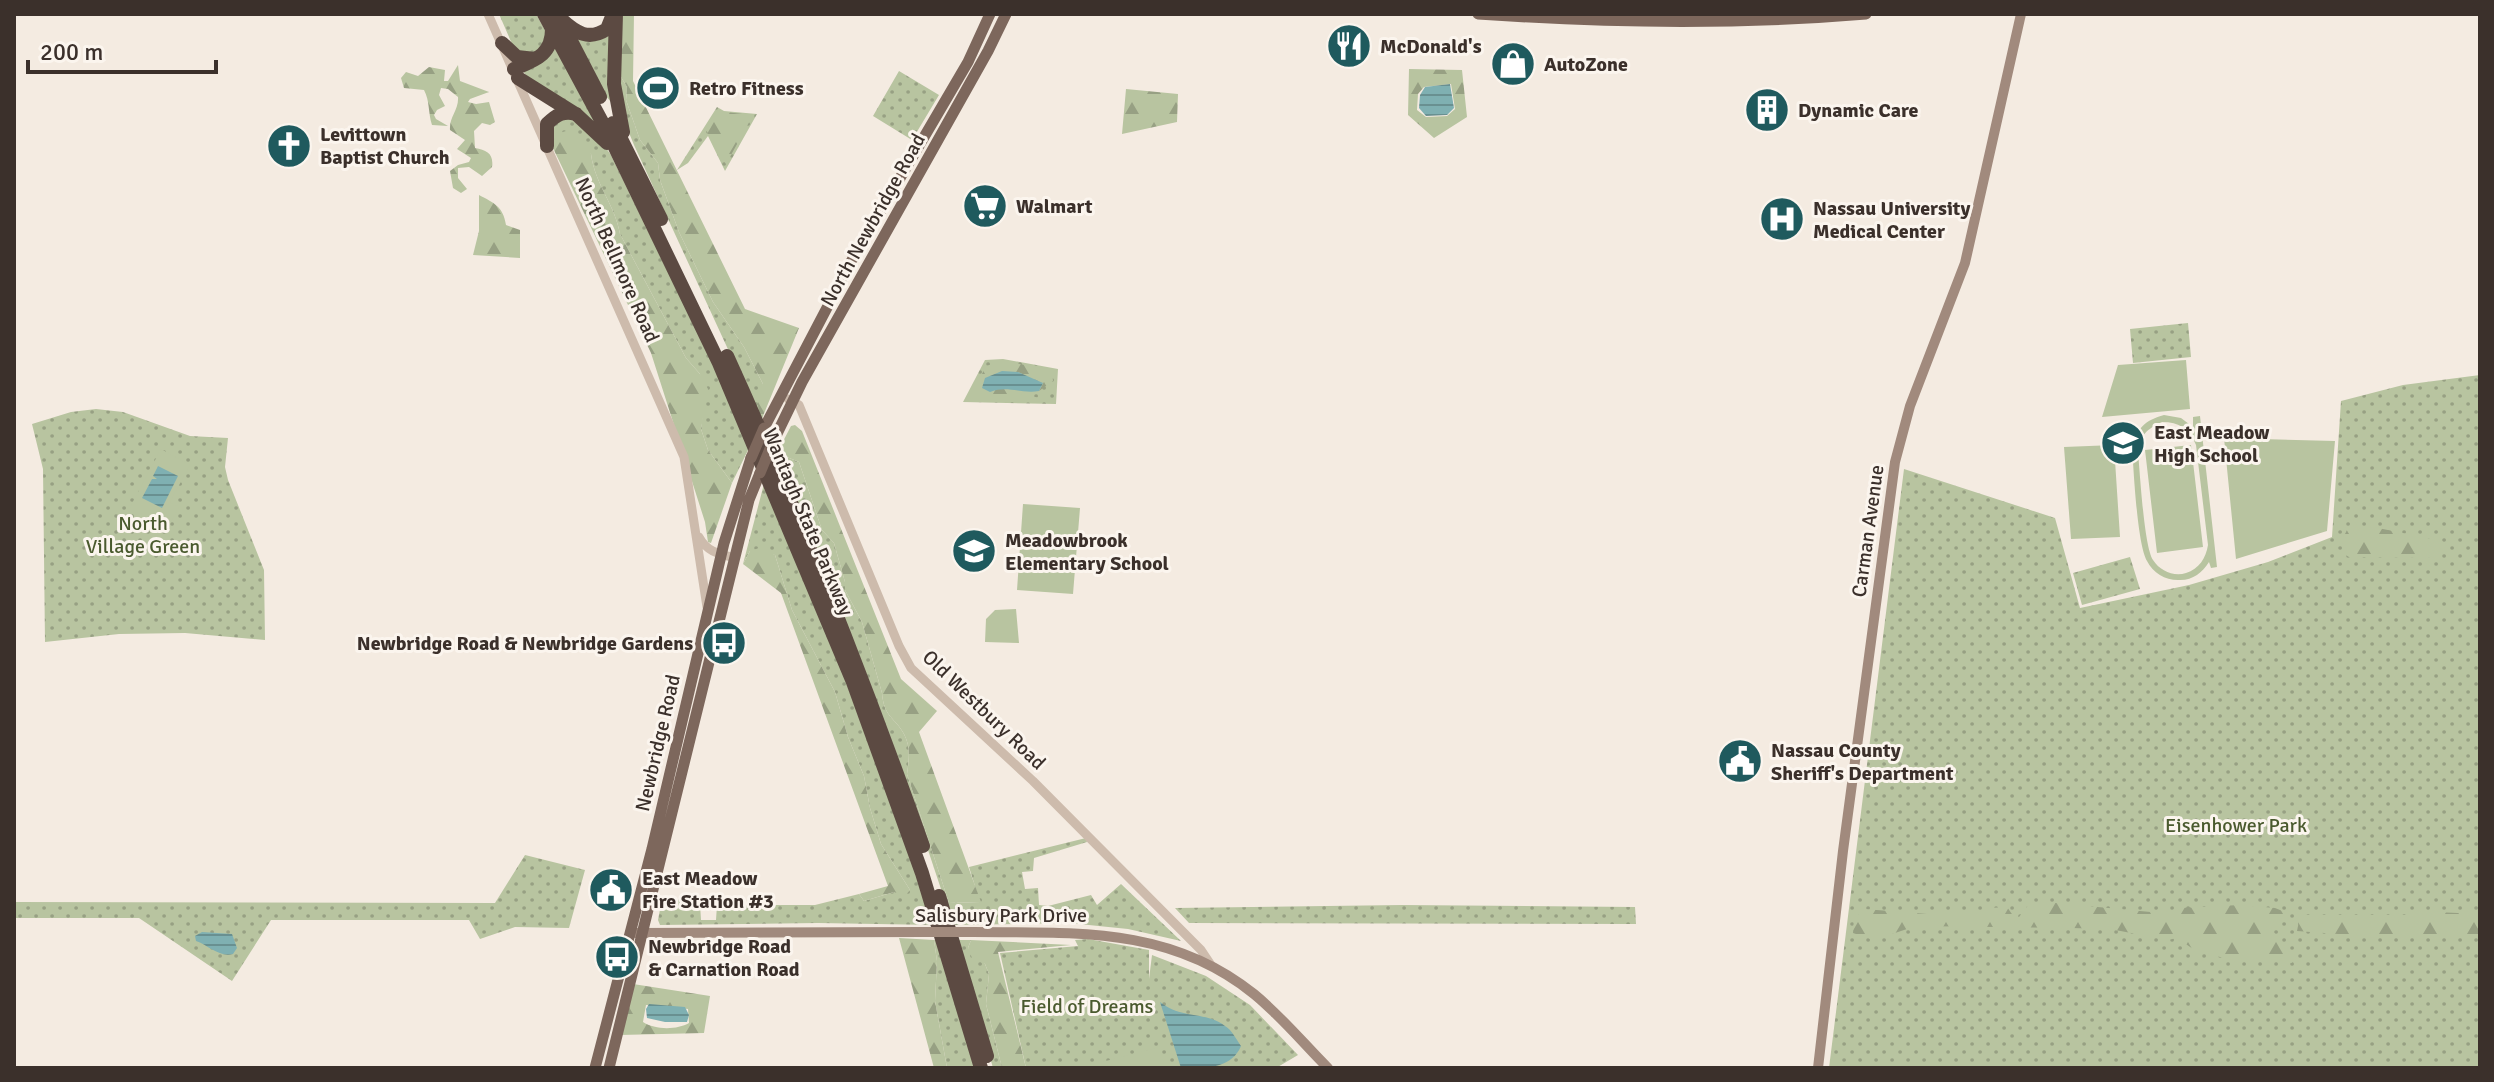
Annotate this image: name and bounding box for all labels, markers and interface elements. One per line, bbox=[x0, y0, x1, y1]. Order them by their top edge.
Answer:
restaurant icon: McDonald's bbox=[1325, 22, 1373, 70]
scale bar bbox=[28, 24, 216, 74]
place label: McDonald's bbox=[1380, 34, 1482, 59]
text: 200 m bbox=[40, 37, 103, 67]
shop icon: AutoZone bbox=[1489, 40, 1537, 88]
place label: AutoZone bbox=[1544, 52, 1628, 77]
sports icon: Retro Fitness bbox=[634, 64, 682, 112]
place label: Retro Fitness bbox=[689, 76, 804, 101]
building icon: Dynamic Care bbox=[1743, 86, 1791, 134]
place label: Dynamic Care bbox=[1798, 98, 1919, 123]
church icon: Levittown Baptist Church bbox=[265, 122, 313, 170]
place label: Levittown Baptist Church bbox=[320, 122, 450, 170]
street label: North Newbridge Road bbox=[815, 129, 931, 311]
street label: North Bellmore Road bbox=[569, 174, 665, 346]
supermarket icon: Walmart bbox=[961, 182, 1009, 230]
place label: Walmart bbox=[1016, 194, 1093, 219]
hospital icon: Nassau University Medical Center bbox=[1758, 195, 1806, 243]
place label: Nassau University Medical Center bbox=[1813, 196, 1971, 244]
school or university icon: East Meadow High School bbox=[2099, 419, 2147, 467]
place label: East Meadow High School bbox=[2154, 420, 2270, 468]
street label: Wantagh State Parkway bbox=[757, 424, 859, 620]
street label: Carman Avenue bbox=[1846, 463, 1890, 599]
park label: North Village Green bbox=[86, 511, 200, 559]
school or university icon: Meadowbrook Elementary School bbox=[950, 527, 998, 575]
place label: Meadowbrook Elementary School bbox=[1005, 528, 1169, 576]
bus stop icon: Newbridge Road & Newbridge Gardens bbox=[700, 619, 748, 667]
place label: Newbridge Road & Newbridge Gardens bbox=[357, 631, 693, 656]
street label: Old Westbury Road bbox=[917, 645, 1051, 775]
street label: Newbridge Road bbox=[630, 672, 686, 814]
public building icon: Nassau County Sheriff's Department bbox=[1716, 737, 1764, 785]
place label: Nassau County Sheriff's Department bbox=[1771, 738, 1954, 786]
park label: Eisenhower Park bbox=[2165, 813, 2307, 838]
public building icon: East Meadow Fire Station #3 bbox=[587, 866, 635, 914]
place label: East Meadow Fire Station #3 bbox=[642, 866, 774, 914]
street label: Salisbury Park Drive bbox=[915, 903, 1087, 928]
bus stop icon: Newbridge Road & Carnation Road bbox=[593, 933, 641, 981]
place label: Newbridge Road & Carnation Road bbox=[648, 934, 800, 982]
park label: Field of Dreams bbox=[1021, 994, 1154, 1019]

